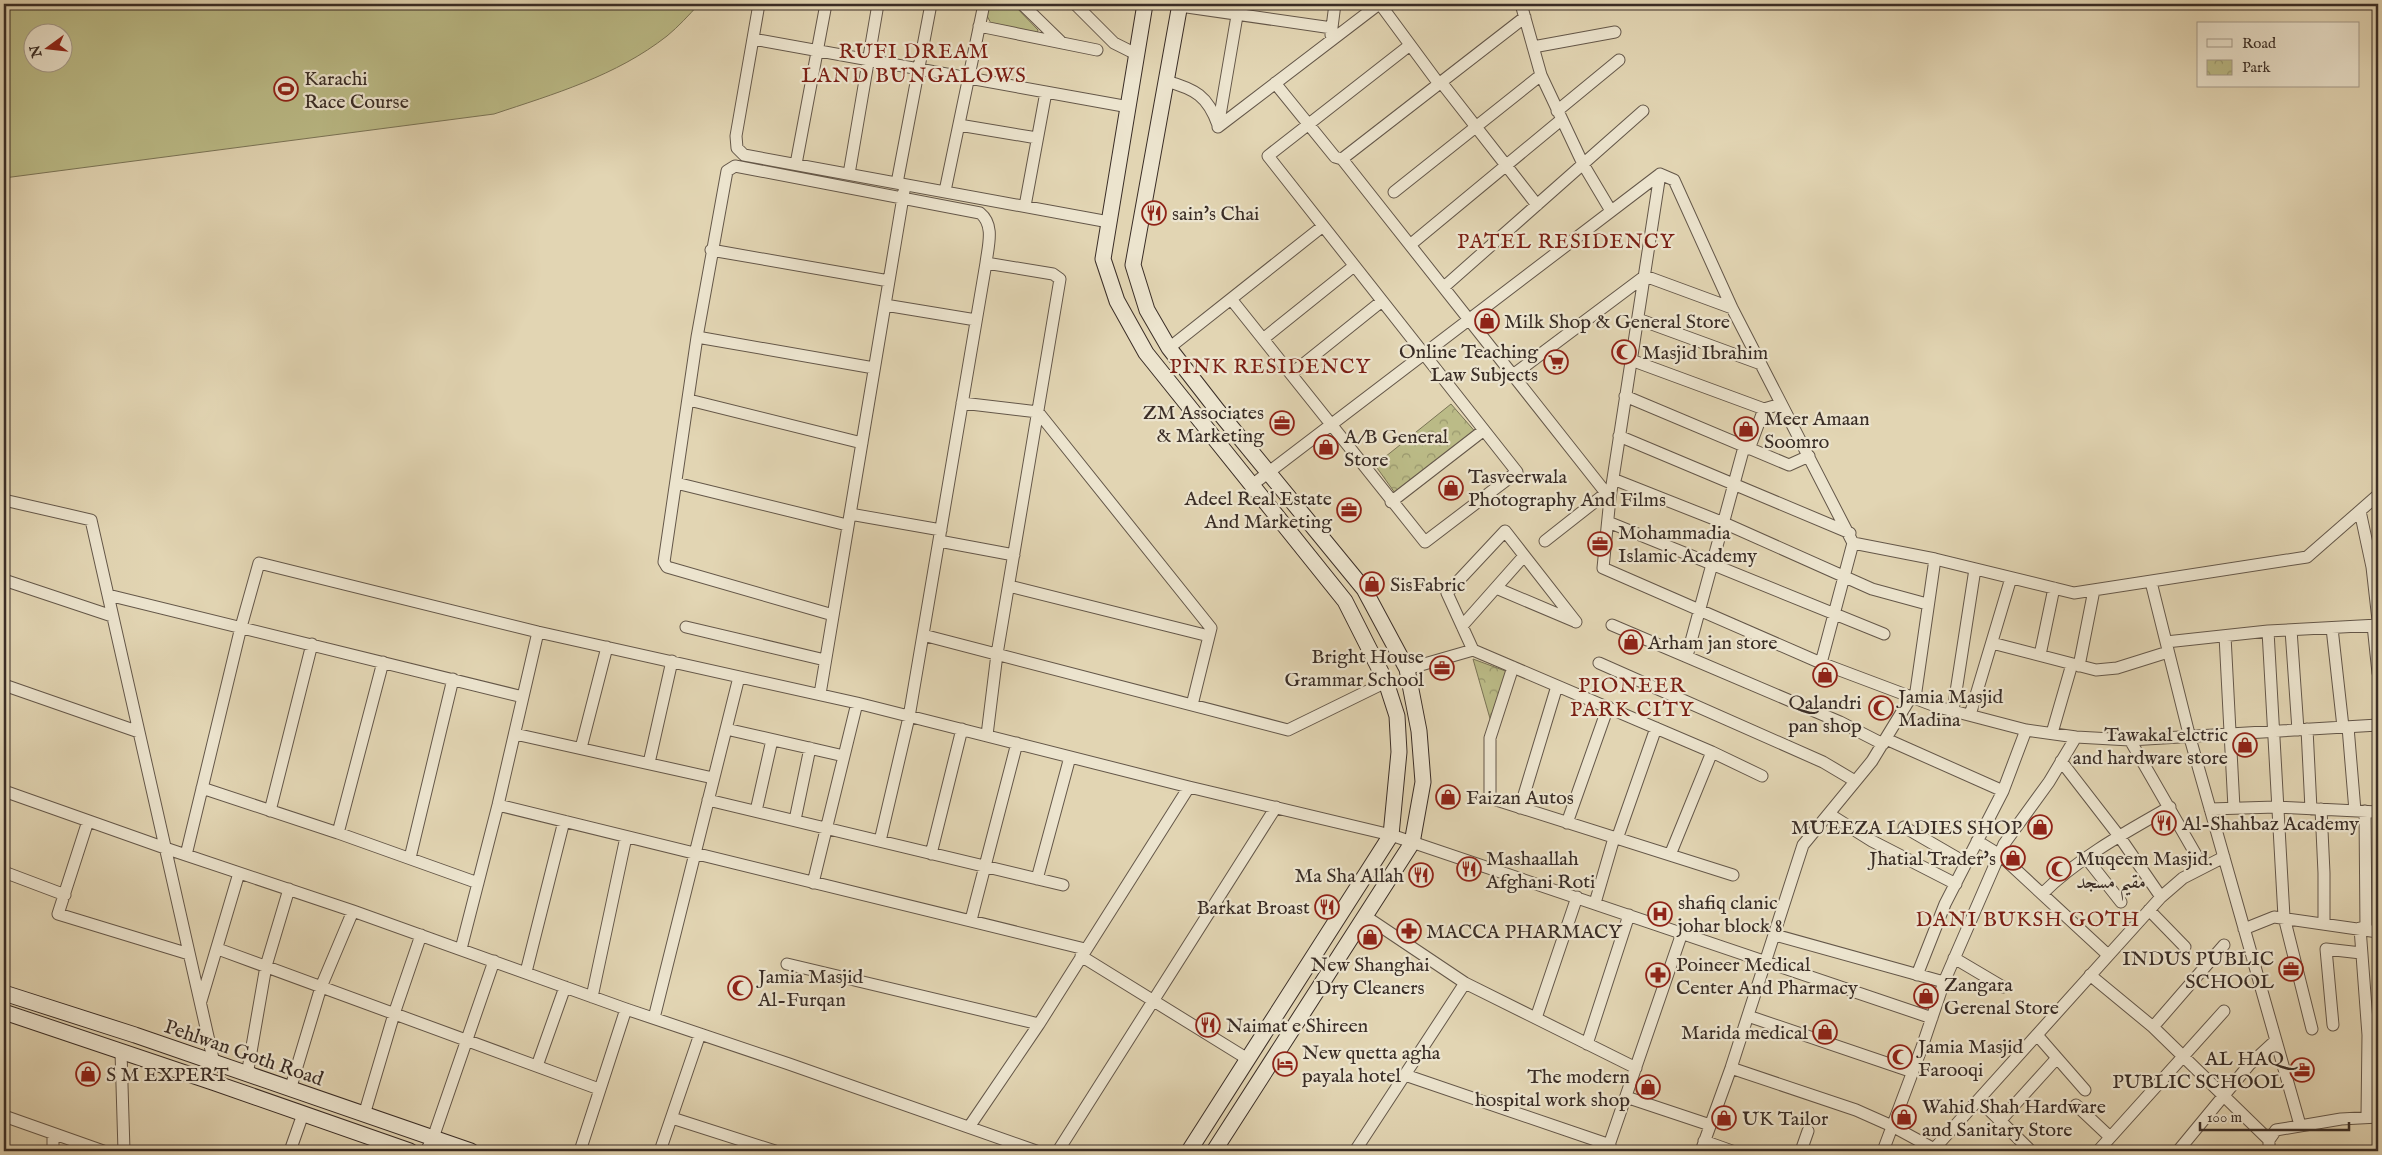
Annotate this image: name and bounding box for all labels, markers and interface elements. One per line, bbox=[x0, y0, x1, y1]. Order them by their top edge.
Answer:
north arrow bbox=[22, 22, 72, 72]
legend bbox=[2197, 22, 2360, 88]
text: Road bbox=[2242, 34, 2277, 53]
district label: RUFI DREAM LAND BUNGALOWS bbox=[801, 39, 1027, 90]
text: N bbox=[26, 43, 47, 60]
text: Park bbox=[2242, 58, 2272, 77]
place label: Karachi Race Course bbox=[304, 67, 409, 115]
sports icon: Karachi Race Course bbox=[273, 76, 299, 102]
restaurant icon: sain's Chai bbox=[1141, 200, 1167, 226]
place label: sain's Chai bbox=[1172, 202, 1259, 227]
district label: PATEL RESIDENCY bbox=[1457, 229, 1676, 256]
shop icon: Milk Shop & General Store bbox=[1474, 308, 1500, 334]
place label: Milk Shop & General Store bbox=[1504, 310, 1730, 335]
mosque icon: Masjid Ibrahim bbox=[1611, 339, 1637, 365]
place label: Online Teaching Law Subjects bbox=[1399, 340, 1539, 388]
place label: Masjid Ibrahim bbox=[1642, 341, 1768, 366]
supermarket icon: Online Teaching Law Subjects bbox=[1543, 349, 1569, 375]
district label: PINK RESIDENCY bbox=[1169, 354, 1372, 381]
place label: ZM Associates & Marketing bbox=[1143, 401, 1265, 449]
place label: Meer Amaan Soomro bbox=[1764, 407, 1870, 455]
office icon: ZM Associates & Marketing bbox=[1269, 410, 1295, 436]
shop icon: Meer Amaan Soomro bbox=[1733, 416, 1759, 442]
place label: A/B General Store bbox=[1343, 425, 1449, 473]
shop icon: A/B General Store bbox=[1313, 434, 1339, 460]
place label: Tasveerwala Photography And Films bbox=[1468, 465, 1666, 513]
shop icon: Tasveerwala Photography And Films bbox=[1438, 475, 1464, 501]
place label: Adeel Real Estate And Marketing bbox=[1183, 487, 1333, 535]
office icon: Adeel Real Estate And Marketing bbox=[1336, 497, 1362, 523]
place label: Mohammadia Islamic Academy bbox=[1618, 521, 1757, 569]
office icon: Mohammadia Islamic Academy bbox=[1587, 531, 1613, 557]
shop icon: SisFabric bbox=[1359, 571, 1385, 597]
place label: SisFabric bbox=[1390, 573, 1465, 598]
shop icon: Arham jan store bbox=[1618, 629, 1644, 655]
place label: Arham jan store bbox=[1647, 631, 1777, 656]
place label: Bright House Grammar School bbox=[1284, 645, 1425, 693]
office icon: Bright House Grammar School bbox=[1429, 655, 1455, 681]
shop icon: Qalandri pan shop bbox=[1812, 662, 1838, 688]
district label: PIONEER PARK CITY bbox=[1570, 673, 1695, 724]
place label: Jamia Masjid Madina bbox=[1896, 685, 2004, 733]
place label: Qalandri pan shop bbox=[1788, 691, 1862, 739]
mosque icon: Jamia Masjid Madina bbox=[1868, 695, 1894, 721]
place label: Tawakal elctric and hardware store bbox=[2073, 723, 2228, 771]
shop icon: Tawakal elctric and hardware store bbox=[2232, 732, 2258, 758]
shop icon: Faizan Autos bbox=[1435, 784, 1461, 810]
place label: Faizan Autos bbox=[1466, 786, 1574, 811]
restaurant icon: Al-Shahbaz Academy bbox=[2151, 810, 2177, 836]
place label: Al-Shahbaz Academy bbox=[2181, 812, 2359, 837]
shop icon: MUEEZA LADIES SHOP bbox=[2027, 814, 2053, 840]
place label: MUEEZA LADIES SHOP bbox=[1791, 816, 2022, 841]
shop icon: Jhatial Trader's bbox=[2000, 845, 2026, 871]
place label: Mashaallah Afghani Roti bbox=[1485, 847, 1595, 895]
place label: Jhatial Trader's bbox=[1867, 847, 1996, 872]
place label: Muqeem Masjid. مقیم مسجد bbox=[2076, 847, 2213, 901]
restaurant icon: Mashaallah Afghani Roti bbox=[1456, 856, 1482, 882]
mosque icon: Muqeem Masjid. مقیم مسجد bbox=[2046, 856, 2072, 882]
restaurant icon: Ma Sha Allah bbox=[1408, 862, 1434, 888]
place label: Ma Sha Allah bbox=[1295, 864, 1404, 889]
place label: shafiq clanic johar block 8 bbox=[1676, 891, 1783, 939]
restaurant icon: Barkat Broast bbox=[1314, 894, 1340, 920]
place label: Barkat Broast bbox=[1196, 896, 1310, 921]
hospital icon: shafiq clanic johar block 8 bbox=[1647, 901, 1673, 927]
district label: DANI BUKSH GOTH bbox=[1916, 907, 2140, 934]
pharmacy icon: MACCA PHARMACY bbox=[1396, 918, 1422, 944]
place label: MACCA PHARMACY bbox=[1426, 920, 1623, 945]
shop icon: New Shanghai Dry Cleaners bbox=[1357, 924, 1383, 950]
place label: INDUS PUBLIC SCHOOL bbox=[2122, 947, 2275, 995]
place label: New Shanghai Dry Cleaners bbox=[1310, 953, 1430, 1001]
place label: Poineer Medical Center And Pharmacy bbox=[1676, 953, 1858, 1001]
office icon: INDUS PUBLIC SCHOOL bbox=[2278, 956, 2304, 982]
pharmacy icon: Poineer Medical Center And Pharmacy bbox=[1645, 962, 1671, 988]
place label: Jamia Masjid Al-Furqan bbox=[756, 965, 864, 1013]
place label: Zangara Gerenal Store bbox=[1944, 973, 2059, 1021]
mosque icon: Jamia Masjid Al-Furqan bbox=[727, 975, 753, 1001]
shop icon: Zangara Gerenal Store bbox=[1913, 983, 1939, 1009]
restaurant icon: Naimat e Shireen bbox=[1195, 1012, 1221, 1038]
street label: Pehlwan Goth Road bbox=[161, 1014, 327, 1092]
place label: Naimat e Shireen bbox=[1226, 1014, 1369, 1039]
shop icon: Marida medical bbox=[1812, 1019, 1838, 1045]
place label: Marida medical bbox=[1681, 1021, 1809, 1046]
place label: Jamia Masjid Farooqi bbox=[1916, 1035, 2024, 1083]
place label: New quetta agha payala hotel bbox=[1302, 1041, 1441, 1089]
mosque icon: Jamia Masjid Farooqi bbox=[1887, 1044, 1913, 1070]
place label: AL HAQ PUBLIC SCHOOL bbox=[2112, 1047, 2299, 1095]
hotel icon: New quetta agha payala hotel bbox=[1272, 1051, 1298, 1077]
office icon: AL HAQ PUBLIC SCHOOL bbox=[2289, 1057, 2315, 1083]
shop icon: S M EXPERT bbox=[75, 1061, 101, 1087]
place label: S M EXPERT bbox=[106, 1063, 229, 1088]
place label: The modern hospital work shop bbox=[1475, 1065, 1630, 1113]
shop icon: The modern hospital work shop bbox=[1635, 1074, 1661, 1100]
place label: Wahid Shah Hardware and Sanitary Store bbox=[1922, 1095, 2106, 1143]
scale bar bbox=[2200, 1100, 2348, 1132]
shop icon: Wahid Shah Hardware and Sanitary Store bbox=[1891, 1104, 1917, 1130]
shop icon: UK Tailor bbox=[1711, 1105, 1737, 1131]
place label: UK Tailor bbox=[1742, 1107, 1829, 1132]
text: 100 m bbox=[2207, 1108, 2243, 1127]

